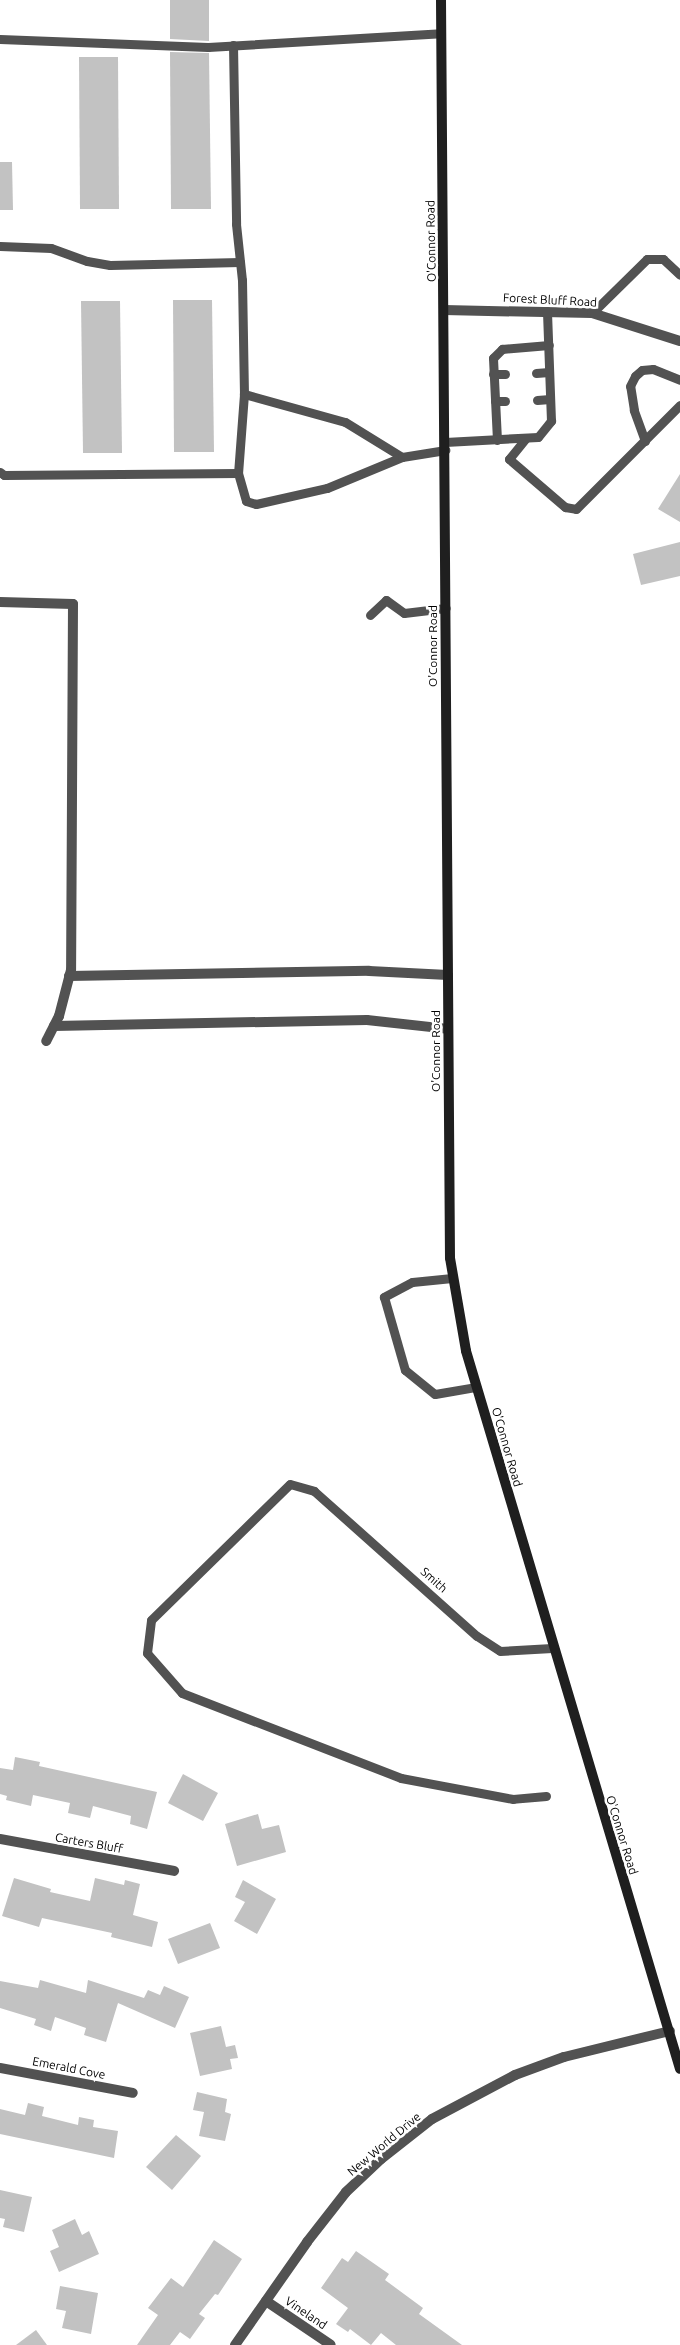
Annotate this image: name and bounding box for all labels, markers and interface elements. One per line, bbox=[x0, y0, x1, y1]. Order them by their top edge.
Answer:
street label: O'Connor Road bbox=[423, 200, 439, 282]
street label: Forest Bluff Road bbox=[503, 290, 597, 310]
street label: O'Connor Road bbox=[426, 605, 440, 687]
street label: O'Connor Road bbox=[429, 1010, 443, 1092]
street label: O'Connor Road bbox=[489, 1406, 525, 1488]
street label: Smith bbox=[418, 1564, 450, 1596]
street label: O'Connor Road bbox=[603, 1794, 641, 1876]
street label: Carters Bluff bbox=[54, 1830, 124, 1856]
street label: Emerald Cove bbox=[31, 2054, 107, 2082]
street label: New World Drive bbox=[345, 2109, 423, 2179]
street label: Vineland bbox=[282, 2294, 330, 2332]

